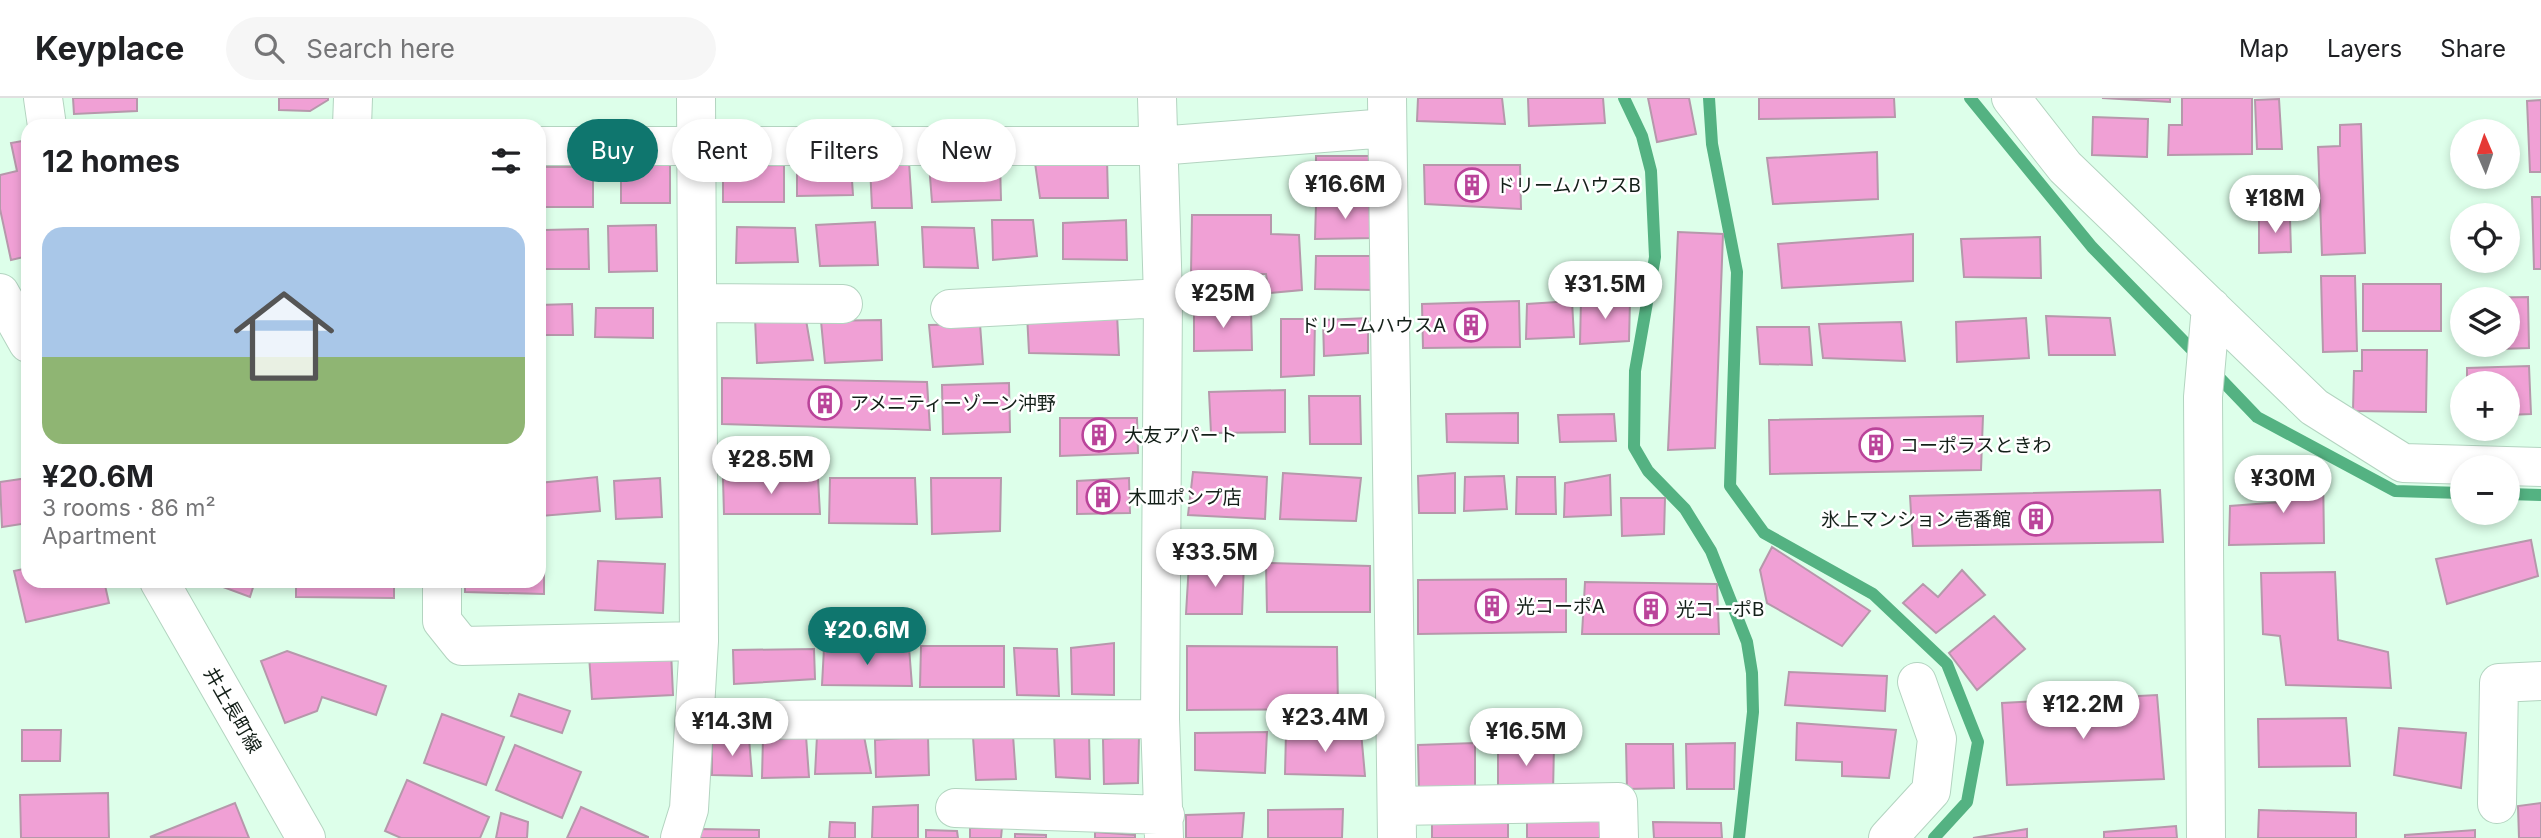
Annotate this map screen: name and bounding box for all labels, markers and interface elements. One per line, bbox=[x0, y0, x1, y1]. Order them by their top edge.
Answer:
search box bbox=[226, 17, 716, 80]
text: Keyplace bbox=[35, 28, 184, 68]
icon: search bbox=[250, 29, 288, 67]
text: Search here bbox=[306, 33, 455, 64]
text: Map bbox=[2239, 34, 2289, 63]
text: Layers bbox=[2327, 34, 2402, 63]
text: Share bbox=[2440, 34, 2506, 63]
chip: Buy bbox=[567, 119, 658, 182]
chip: Rent bbox=[672, 119, 772, 182]
chip: Filters bbox=[786, 119, 903, 182]
chip: New bbox=[917, 119, 1016, 182]
north arrow bbox=[2450, 119, 2520, 189]
map controls bbox=[2450, 119, 2520, 525]
icon: filters bbox=[487, 142, 525, 180]
text: 12 homes bbox=[42, 143, 180, 179]
pin: ¥16.6M bbox=[1288, 162, 1402, 221]
building icon: ドリームハウスB bbox=[1453, 166, 1491, 204]
text: ¥16.6M bbox=[1305, 170, 1385, 198]
place label: ドリームハウスB bbox=[1496, 174, 1641, 197]
pin: ¥18M bbox=[2234, 176, 2316, 235]
text: ¥18M bbox=[2245, 184, 2305, 212]
button: locate bbox=[2450, 203, 2520, 273]
pin: ¥31.5M bbox=[1548, 262, 1662, 321]
text: ¥31.5M bbox=[1564, 270, 1646, 298]
pin: ¥25M bbox=[1182, 271, 1264, 330]
icon: home bbox=[221, 273, 347, 399]
text: ¥25M bbox=[1191, 279, 1255, 307]
button: layers bbox=[2450, 287, 2520, 357]
building icon: ドリームハウスA bbox=[1452, 306, 1490, 344]
place label: ドリームハウスA bbox=[1300, 314, 1446, 337]
button: + bbox=[2450, 371, 2520, 441]
building icon: アメニティーゾーン沖野 bbox=[806, 384, 844, 422]
place label: アメニティーゾーン沖野 bbox=[850, 392, 1056, 415]
building icon: 大友アパート bbox=[1080, 416, 1118, 454]
place label: 大友アパート bbox=[1124, 424, 1238, 447]
building icon: コーポラスときわ bbox=[1857, 426, 1895, 464]
place label: コーポラスときわ bbox=[1900, 434, 2052, 457]
pin: ¥28.5M bbox=[714, 436, 828, 496]
text: ¥28.5M bbox=[728, 445, 814, 473]
button: − bbox=[2450, 455, 2520, 525]
pin: ¥30M bbox=[2242, 456, 2324, 515]
text: ¥20.6M bbox=[42, 458, 154, 494]
text: ¥30M bbox=[2251, 464, 2315, 492]
building icon: 木皿ポンプ店 bbox=[1084, 478, 1122, 516]
place label: 木皿ポンプ店 bbox=[1128, 486, 1241, 509]
text: 3 rooms · 86 m² bbox=[42, 494, 216, 522]
building icon: 氷上マンション壱番館 bbox=[2017, 500, 2055, 538]
place label: 氷上マンション壱番館 bbox=[1821, 508, 2011, 531]
text: Apartment bbox=[42, 522, 156, 550]
pin: ¥33.5M bbox=[1158, 530, 1272, 589]
text: ¥33.5M bbox=[1172, 538, 1258, 566]
building icon: 光コーポA bbox=[1473, 587, 1511, 625]
building icon: 光コーポB bbox=[1632, 590, 1670, 628]
place label: 光コーポA bbox=[1516, 595, 1605, 618]
place label: 光コーポB bbox=[1676, 598, 1764, 621]
pin: ¥20.6M bbox=[810, 608, 924, 667]
text: ¥20.6M bbox=[824, 616, 910, 644]
street label: 井土長町線 bbox=[199, 663, 266, 757]
pin: ¥12.2M bbox=[2026, 682, 2140, 741]
text: ¥12.2M bbox=[2042, 690, 2124, 718]
pin: ¥23.4M bbox=[1268, 694, 1382, 754]
pin: ¥14.3M bbox=[675, 698, 789, 758]
text: ¥23.4M bbox=[1282, 703, 1368, 731]
text: ¥14.3M bbox=[691, 707, 773, 735]
pin: ¥16.5M bbox=[1469, 708, 1583, 768]
text: ¥16.5M bbox=[1486, 717, 1566, 745]

